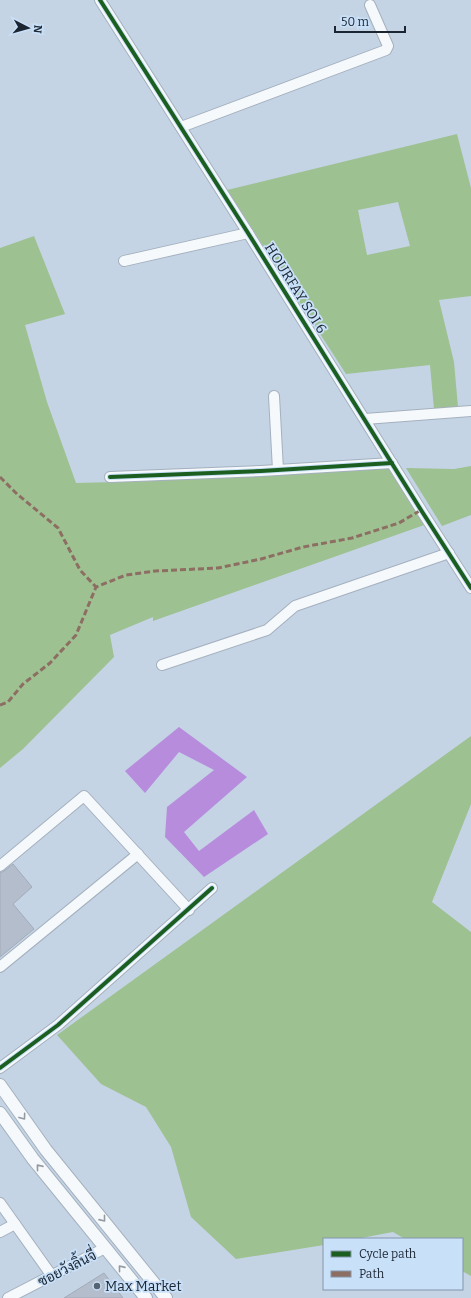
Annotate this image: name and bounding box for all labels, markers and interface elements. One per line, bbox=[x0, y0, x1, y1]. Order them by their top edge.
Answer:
north arrow bbox=[8, 8, 48, 48]
scale bar bbox=[335, 8, 405, 34]
text: 50 m bbox=[341, 15, 370, 29]
text: N bbox=[30, 24, 44, 34]
street label: HOURFAY SOI 6 bbox=[261, 240, 330, 337]
one-way arrow bbox=[18, 1112, 25, 1119]
one-way arrow bbox=[37, 1164, 44, 1171]
one-way arrow bbox=[98, 1215, 105, 1222]
legend bbox=[323, 1238, 463, 1290]
street label: ซอยวังลิ้นจี่ bbox=[33, 1243, 99, 1290]
text: Cycle path bbox=[359, 1247, 417, 1261]
one-way arrow bbox=[119, 1265, 126, 1272]
text: Path bbox=[359, 1267, 385, 1281]
place label: Max Market bbox=[105, 1278, 181, 1295]
marker: Max Market bbox=[92, 1281, 102, 1291]

